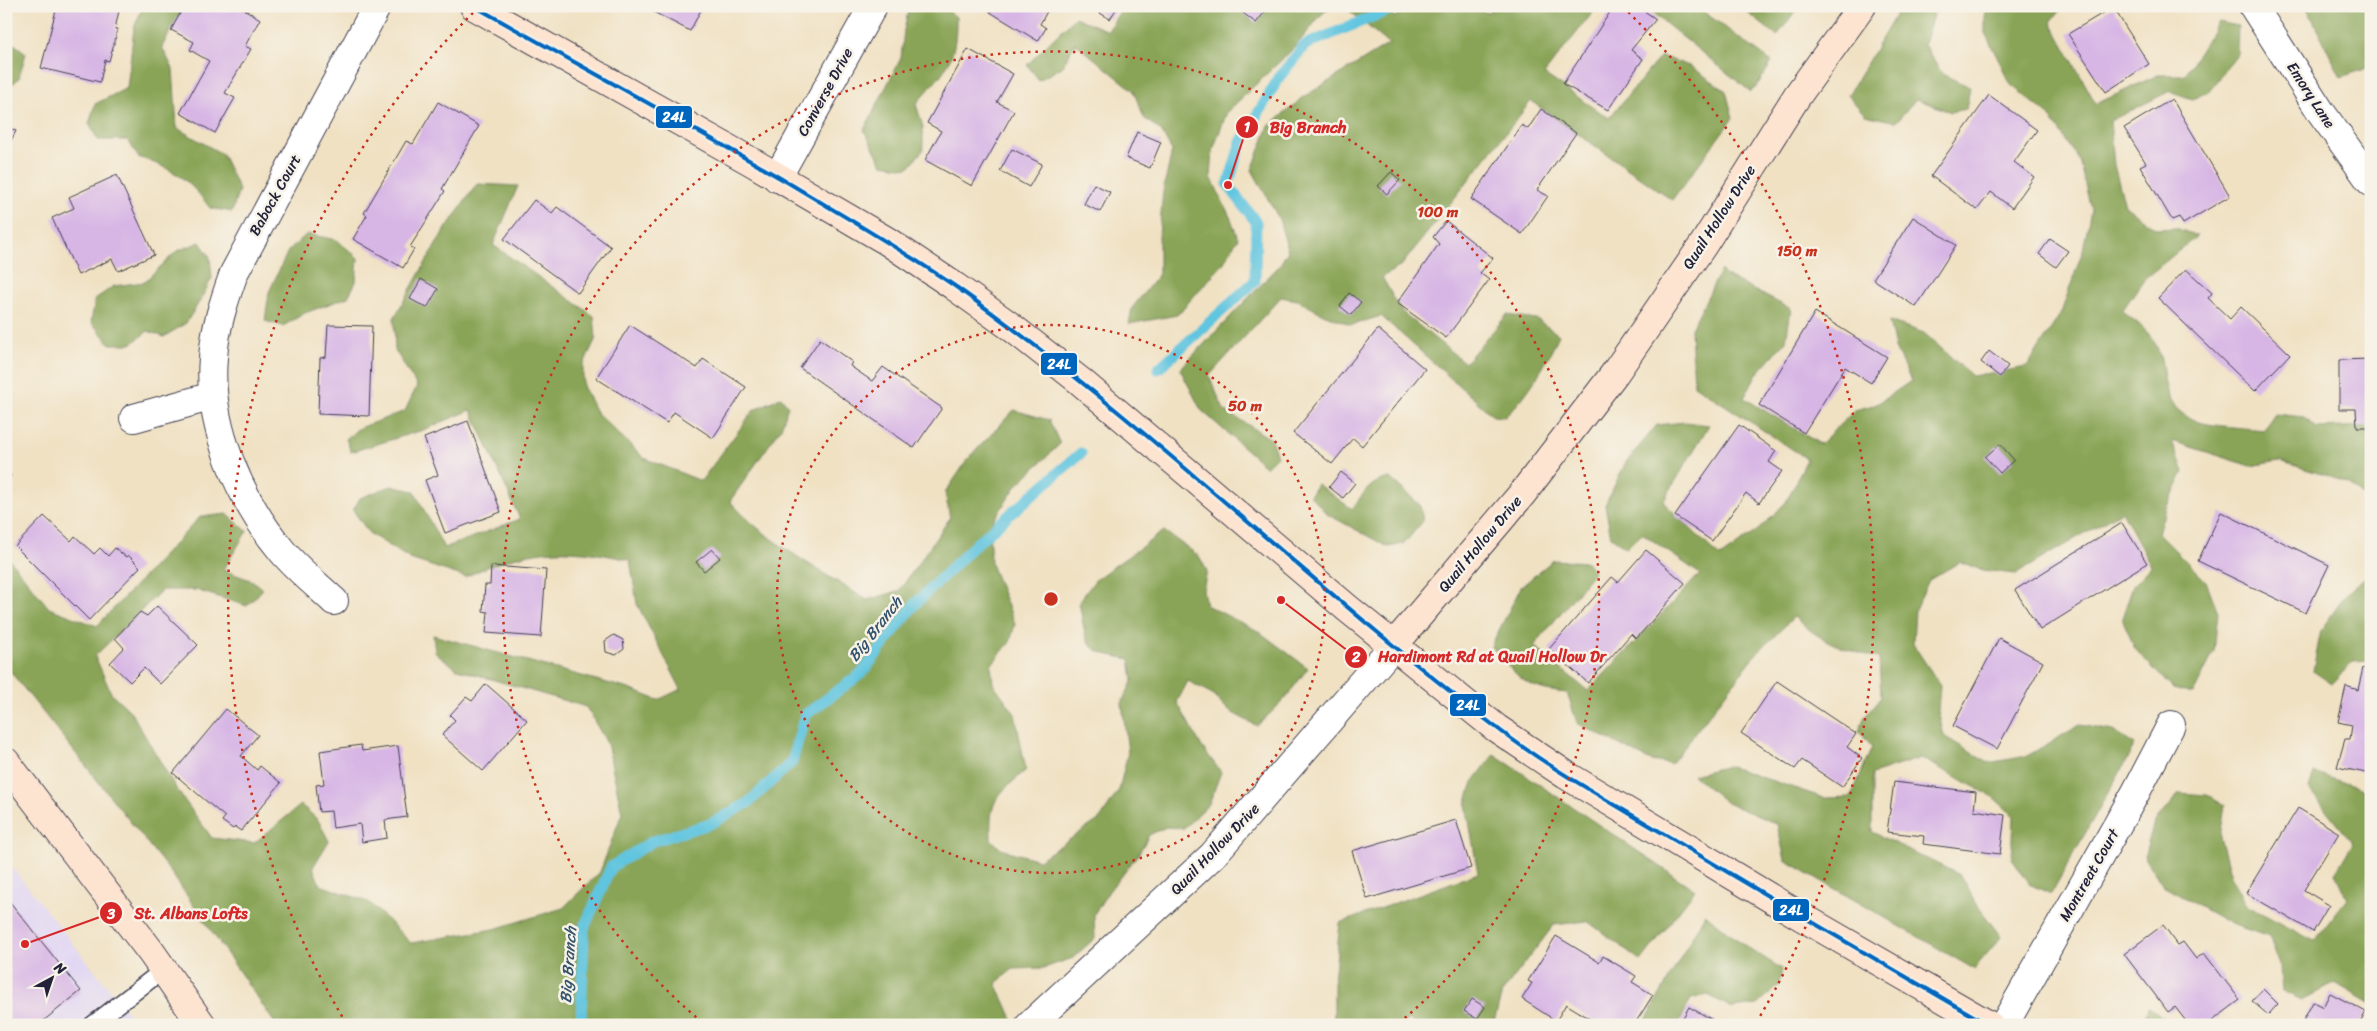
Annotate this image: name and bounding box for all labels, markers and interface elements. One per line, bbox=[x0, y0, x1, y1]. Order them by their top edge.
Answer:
street label: Converse Drive bbox=[790, 43, 860, 141]
street label: Emory Lane bbox=[2280, 56, 2342, 134]
line badge: 24L bbox=[655, 105, 693, 129]
text: 24L bbox=[661, 105, 686, 130]
callout: Big Branch bbox=[1235, 111, 1356, 142]
text: Big Branch bbox=[1270, 113, 1347, 142]
text: 1 bbox=[1244, 114, 1251, 140]
street label: Babock Court bbox=[242, 149, 308, 241]
street label: Quail Hollow Drive bbox=[1675, 159, 1763, 274]
text: 100 m bbox=[1418, 199, 1459, 225]
text: 150 m bbox=[1777, 238, 1818, 264]
line badge: 24L bbox=[1040, 352, 1078, 376]
text: 24L bbox=[1046, 352, 1071, 377]
text: 50 m bbox=[1228, 393, 1263, 419]
street label: Quail Hollow Drive bbox=[1431, 489, 1529, 598]
water label: Big Branch bbox=[840, 589, 911, 668]
centre of rings bbox=[1042, 590, 1060, 608]
callout: Hardimont Rd at Quail Hollow Dr bbox=[1343, 641, 1617, 672]
text: Hardimont Rd at Quail Hollow Dr bbox=[1377, 642, 1608, 671]
text: 2 bbox=[1351, 644, 1361, 670]
line badge: 24L bbox=[1449, 693, 1487, 717]
text: 24L bbox=[1455, 693, 1480, 718]
street label: Quail Hollow Drive bbox=[1164, 797, 1266, 901]
street label: Montreat Court bbox=[2052, 823, 2127, 926]
callout: St. Albans Lofts bbox=[99, 898, 258, 929]
line badge: 24L bbox=[1772, 898, 1810, 922]
text: 24L bbox=[1778, 898, 1803, 923]
text: St. Albans Lofts bbox=[133, 899, 248, 928]
text: 3 bbox=[106, 901, 116, 927]
water label: Big Branch bbox=[551, 924, 585, 1004]
north arrow bbox=[28, 954, 78, 1004]
text: N bbox=[48, 955, 72, 981]

